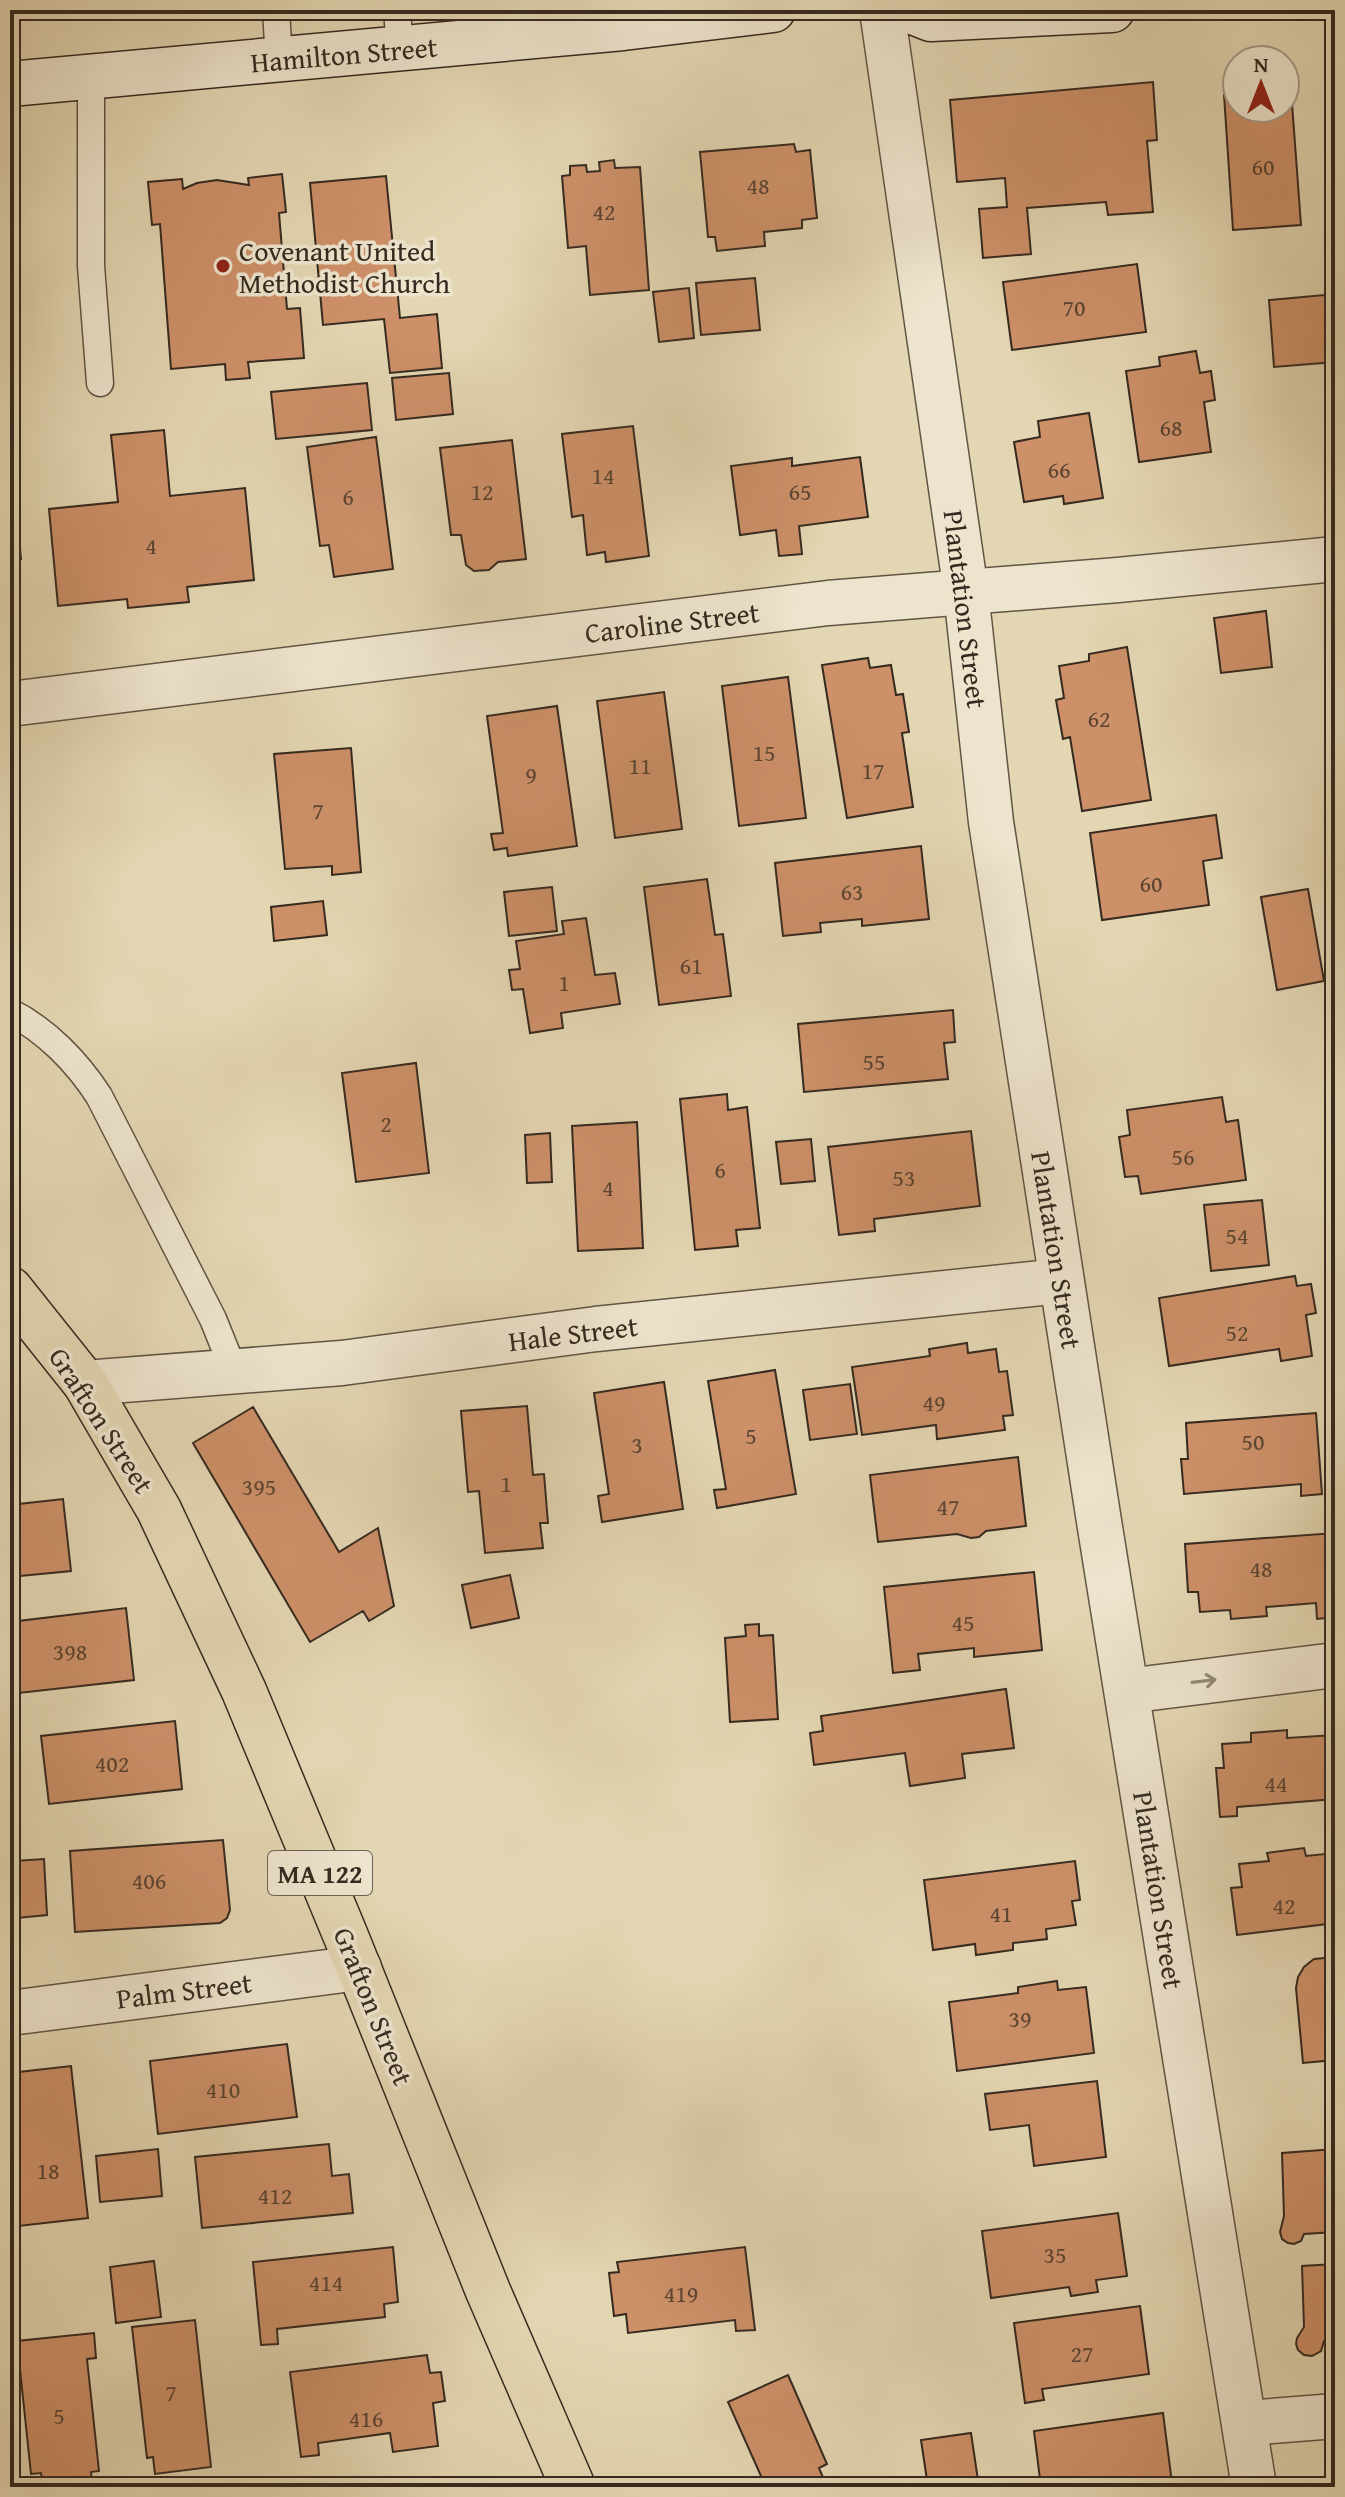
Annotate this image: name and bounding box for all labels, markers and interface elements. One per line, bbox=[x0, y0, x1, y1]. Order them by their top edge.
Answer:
street label: Hamilton Street bbox=[249, 25, 439, 83]
north arrow bbox=[1221, 44, 1301, 124]
text: N bbox=[1254, 48, 1269, 80]
house number: 60 bbox=[1251, 149, 1275, 184]
house number: 48 bbox=[746, 168, 770, 203]
house number: 42 bbox=[592, 194, 616, 229]
place label: Covenant United Methodist Church bbox=[239, 230, 450, 303]
marker: Covenant United Methodist Church bbox=[214, 257, 232, 275]
house number: 70 bbox=[1062, 290, 1086, 325]
house number: 68 bbox=[1159, 410, 1183, 445]
house number: 66 bbox=[1047, 452, 1071, 487]
house number: 14 bbox=[591, 458, 615, 493]
house number: 12 bbox=[470, 474, 494, 509]
house number: 65 bbox=[788, 474, 812, 509]
house number: 6 bbox=[342, 479, 354, 514]
street label: Plantation Street bbox=[933, 507, 999, 711]
house number: 4 bbox=[145, 528, 157, 563]
street label: Caroline Street bbox=[582, 591, 762, 653]
house number: 62 bbox=[1087, 701, 1111, 736]
house number: 15 bbox=[752, 735, 776, 770]
house number: 11 bbox=[628, 748, 652, 783]
house number: 17 bbox=[861, 753, 885, 788]
house number: 9 bbox=[525, 757, 537, 792]
house number: 7 bbox=[312, 793, 324, 828]
house number: 60 bbox=[1139, 866, 1163, 901]
house number: 63 bbox=[840, 874, 864, 909]
house number: 61 bbox=[679, 948, 703, 983]
house number: 1 bbox=[558, 965, 570, 1000]
house number: 55 bbox=[862, 1044, 886, 1079]
house number: 2 bbox=[380, 1106, 392, 1141]
house number: 56 bbox=[1171, 1139, 1195, 1174]
street label: Plantation Street bbox=[1021, 1148, 1093, 1352]
house number: 6 bbox=[714, 1152, 726, 1187]
house number: 53 bbox=[892, 1160, 916, 1195]
house number: 4 bbox=[602, 1170, 614, 1205]
house number: 54 bbox=[1225, 1218, 1249, 1253]
street label: Hale Street bbox=[506, 1305, 640, 1361]
house number: 52 bbox=[1225, 1315, 1249, 1350]
street label: Grafton Street bbox=[39, 1339, 165, 1501]
house number: 49 bbox=[922, 1385, 946, 1420]
house number: 5 bbox=[745, 1418, 757, 1453]
house number: 50 bbox=[1241, 1424, 1265, 1459]
house number: 3 bbox=[631, 1427, 643, 1462]
house number: 1 bbox=[500, 1466, 512, 1501]
house number: 395 bbox=[242, 1469, 276, 1504]
house number: 47 bbox=[936, 1489, 960, 1524]
house number: 48 bbox=[1249, 1551, 1273, 1586]
house number: 45 bbox=[951, 1605, 975, 1640]
house number: 398 bbox=[53, 1634, 87, 1669]
one-way arrow bbox=[1190, 1674, 1217, 1689]
house number: 402 bbox=[95, 1746, 129, 1781]
house number: 44 bbox=[1264, 1766, 1288, 1801]
street label: Plantation Street bbox=[1123, 1788, 1195, 1992]
road number: MA 122 bbox=[268, 1851, 372, 1895]
house number: 406 bbox=[132, 1863, 166, 1898]
house number: 42 bbox=[1272, 1888, 1296, 1923]
house number: 41 bbox=[989, 1896, 1013, 1931]
street label: Grafton Street bbox=[324, 1921, 424, 2091]
street label: Palm Street bbox=[114, 1961, 254, 2019]
house number: 39 bbox=[1008, 2001, 1032, 2036]
house number: 410 bbox=[206, 2072, 240, 2107]
house number: 18 bbox=[36, 2153, 60, 2188]
house number: 412 bbox=[258, 2178, 292, 2213]
house number: 35 bbox=[1043, 2237, 1067, 2272]
house number: 414 bbox=[309, 2265, 343, 2300]
house number: 419 bbox=[664, 2276, 698, 2311]
house number: 27 bbox=[1070, 2336, 1094, 2371]
house number: 7 bbox=[165, 2375, 177, 2410]
house number: 5 bbox=[53, 2398, 65, 2433]
house number: 416 bbox=[349, 2401, 383, 2436]

